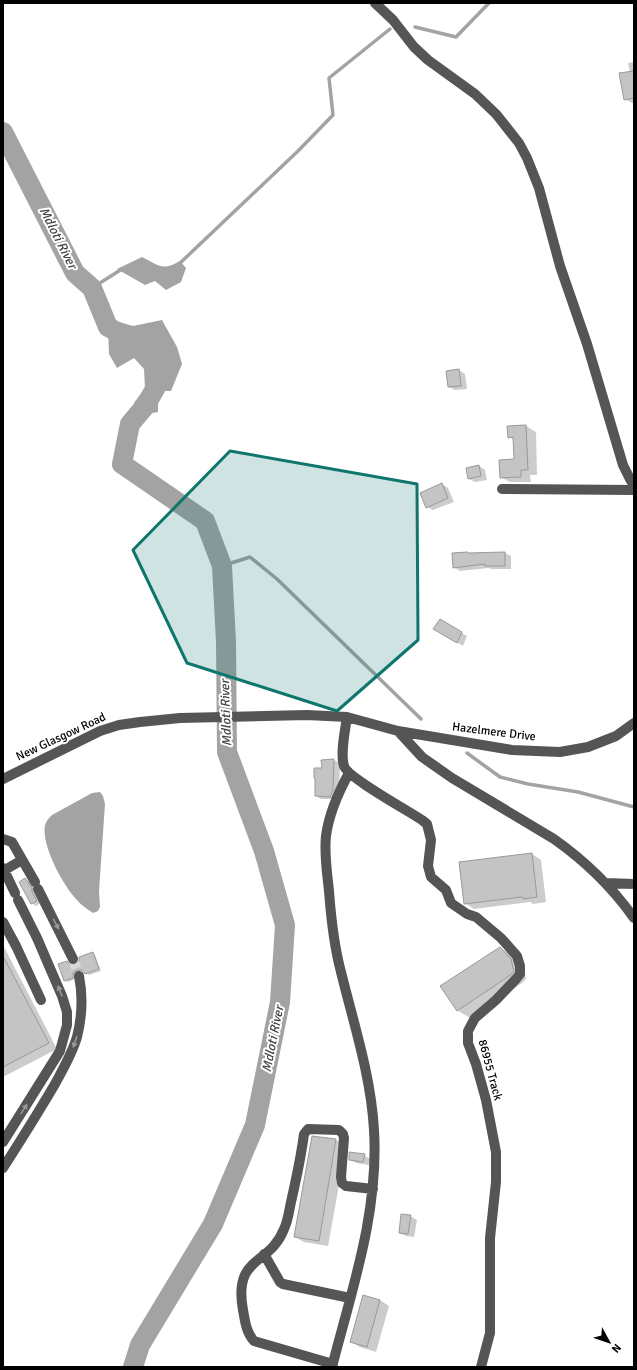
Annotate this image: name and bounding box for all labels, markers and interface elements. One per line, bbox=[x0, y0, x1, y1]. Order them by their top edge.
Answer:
water label: Mdloti River bbox=[36, 205, 81, 273]
water label: Mdloti River bbox=[217, 677, 235, 747]
street label: New Glasgow Road bbox=[14, 710, 108, 764]
street label: Hazelmere Drive bbox=[451, 719, 537, 745]
one-way arrow bbox=[53, 918, 59, 930]
one-way arrow bbox=[57, 986, 63, 997]
water label: Mdloti River bbox=[259, 1002, 288, 1073]
one-way arrow bbox=[71, 1036, 77, 1048]
street label: 86955 Track bbox=[475, 1038, 505, 1102]
one-way arrow bbox=[20, 1104, 28, 1114]
north arrow bbox=[589, 1322, 629, 1362]
text: N bbox=[609, 1341, 624, 1355]

